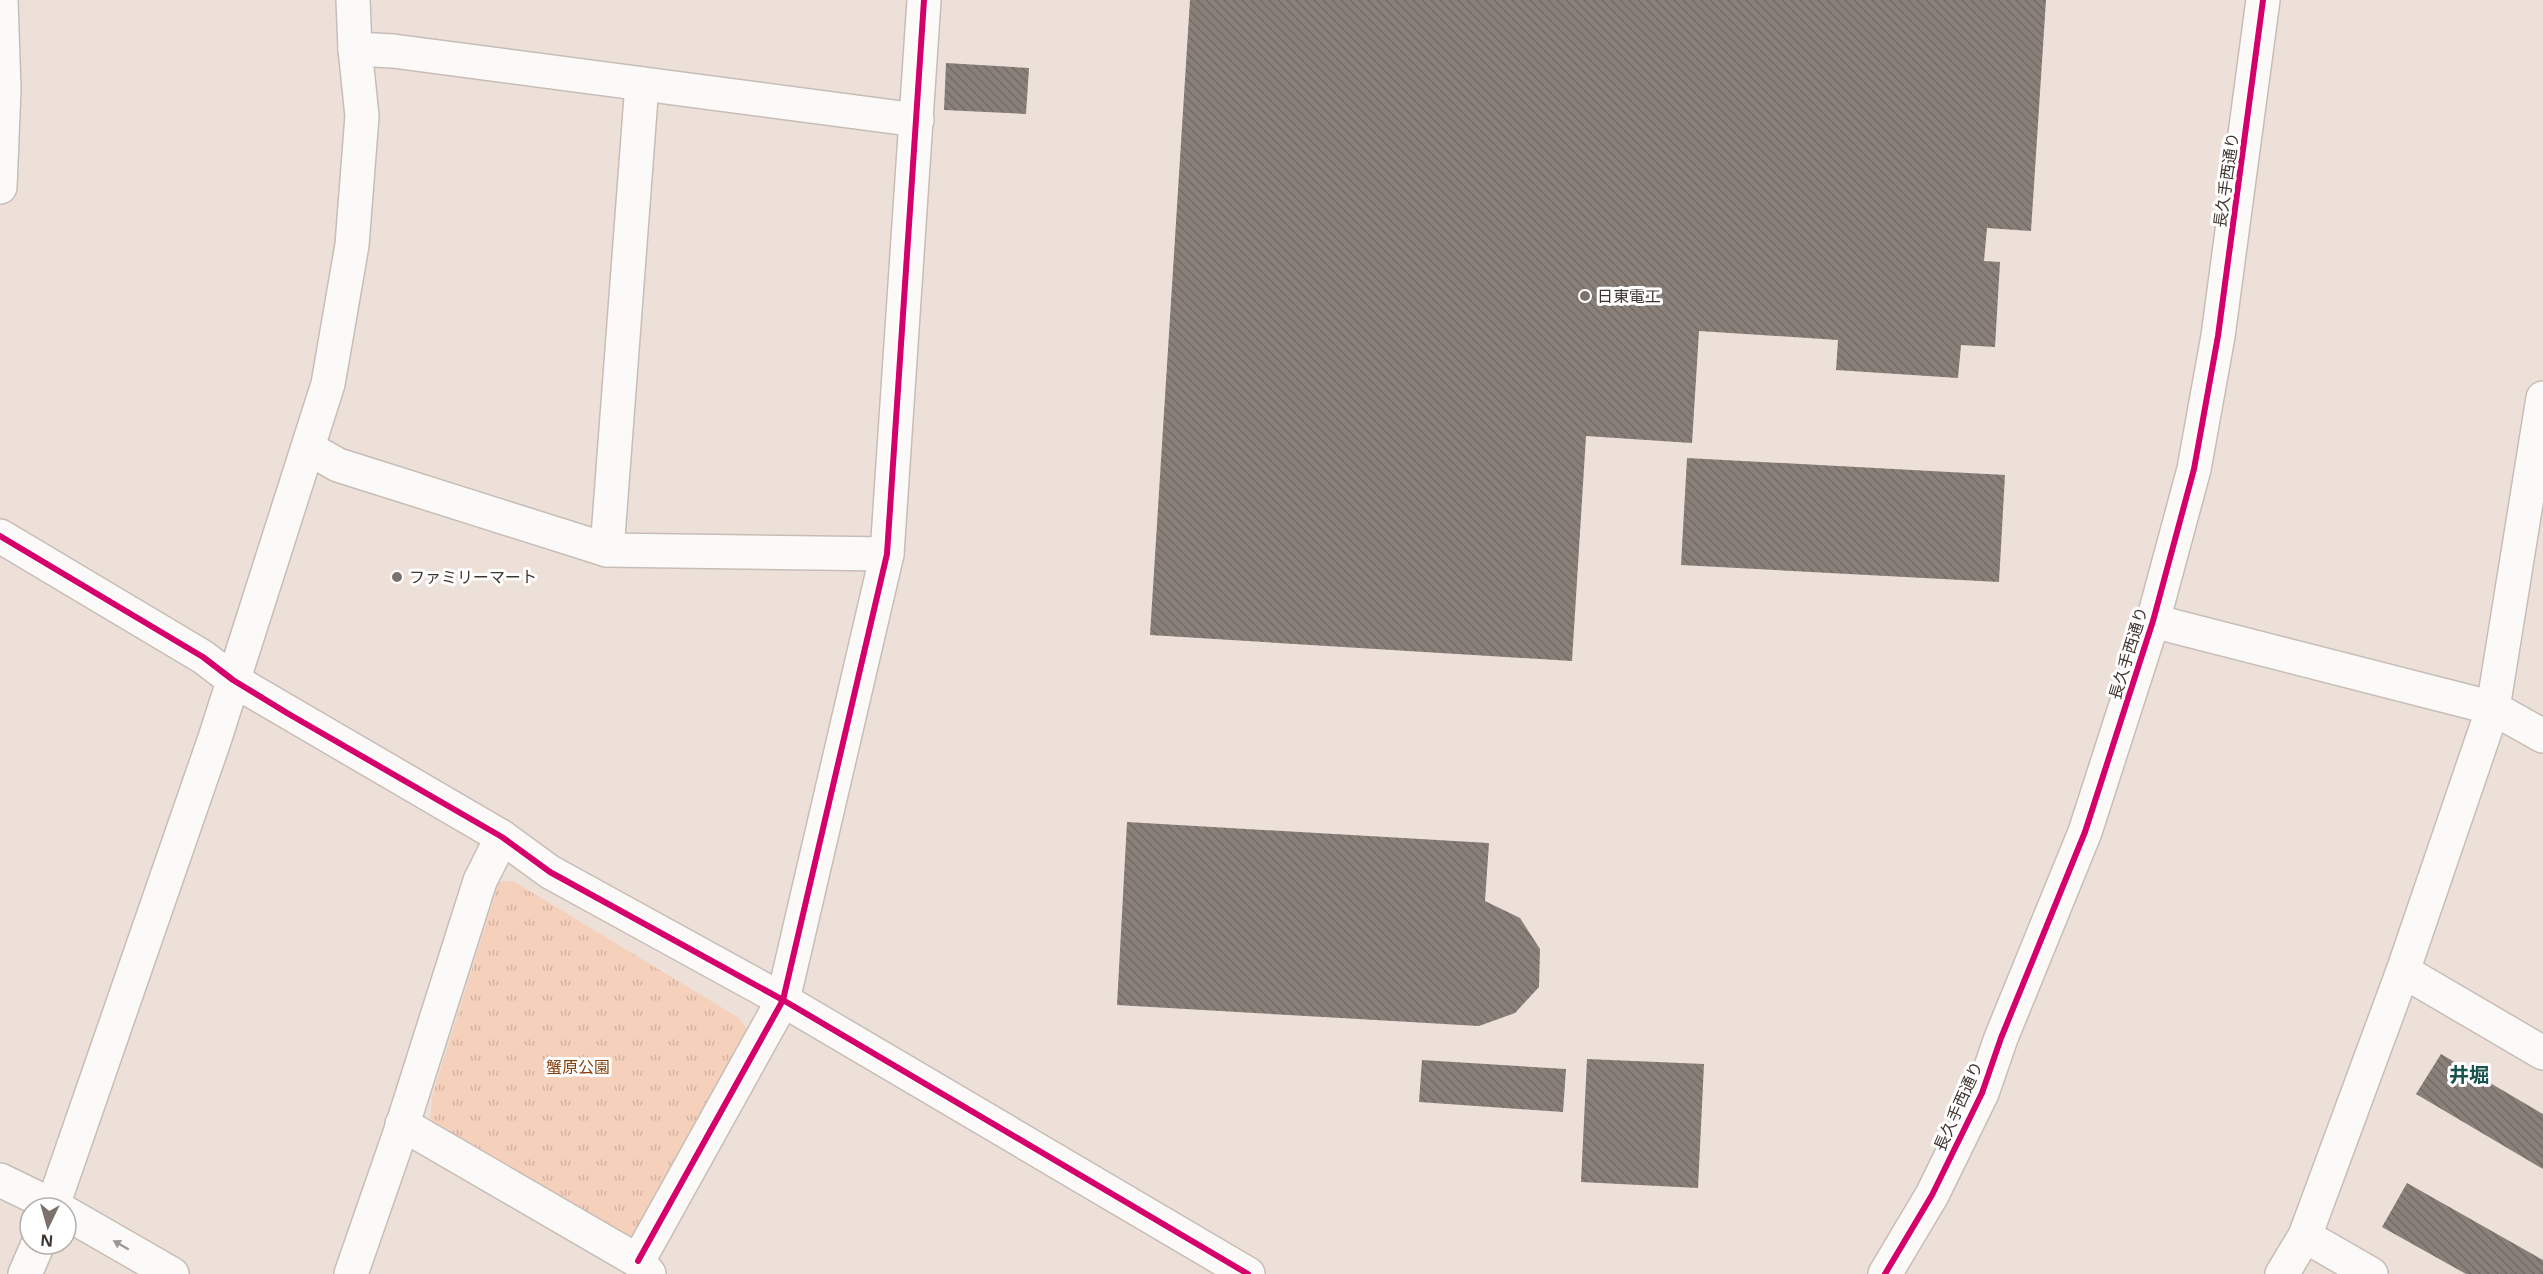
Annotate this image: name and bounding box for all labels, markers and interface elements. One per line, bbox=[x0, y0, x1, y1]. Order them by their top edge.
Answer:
street label: 長久手西通り bbox=[2208, 131, 2244, 229]
place label: 日東電工 bbox=[1597, 285, 1661, 307]
marker: 日東電工 bbox=[1578, 289, 1592, 303]
place label: ファミリーマート bbox=[409, 566, 537, 588]
marker: ファミリーマート bbox=[390, 570, 404, 584]
street label: 長久手西通り bbox=[2103, 604, 2153, 702]
park label: 蟹原公園 bbox=[546, 1056, 610, 1078]
street label: 長久手西通り bbox=[1928, 1058, 1988, 1154]
district label: 井堀 bbox=[2449, 1061, 2489, 1088]
north arrow bbox=[18, 1196, 78, 1256]
text: N bbox=[39, 1229, 54, 1252]
one-way arrow bbox=[112, 1240, 129, 1250]

